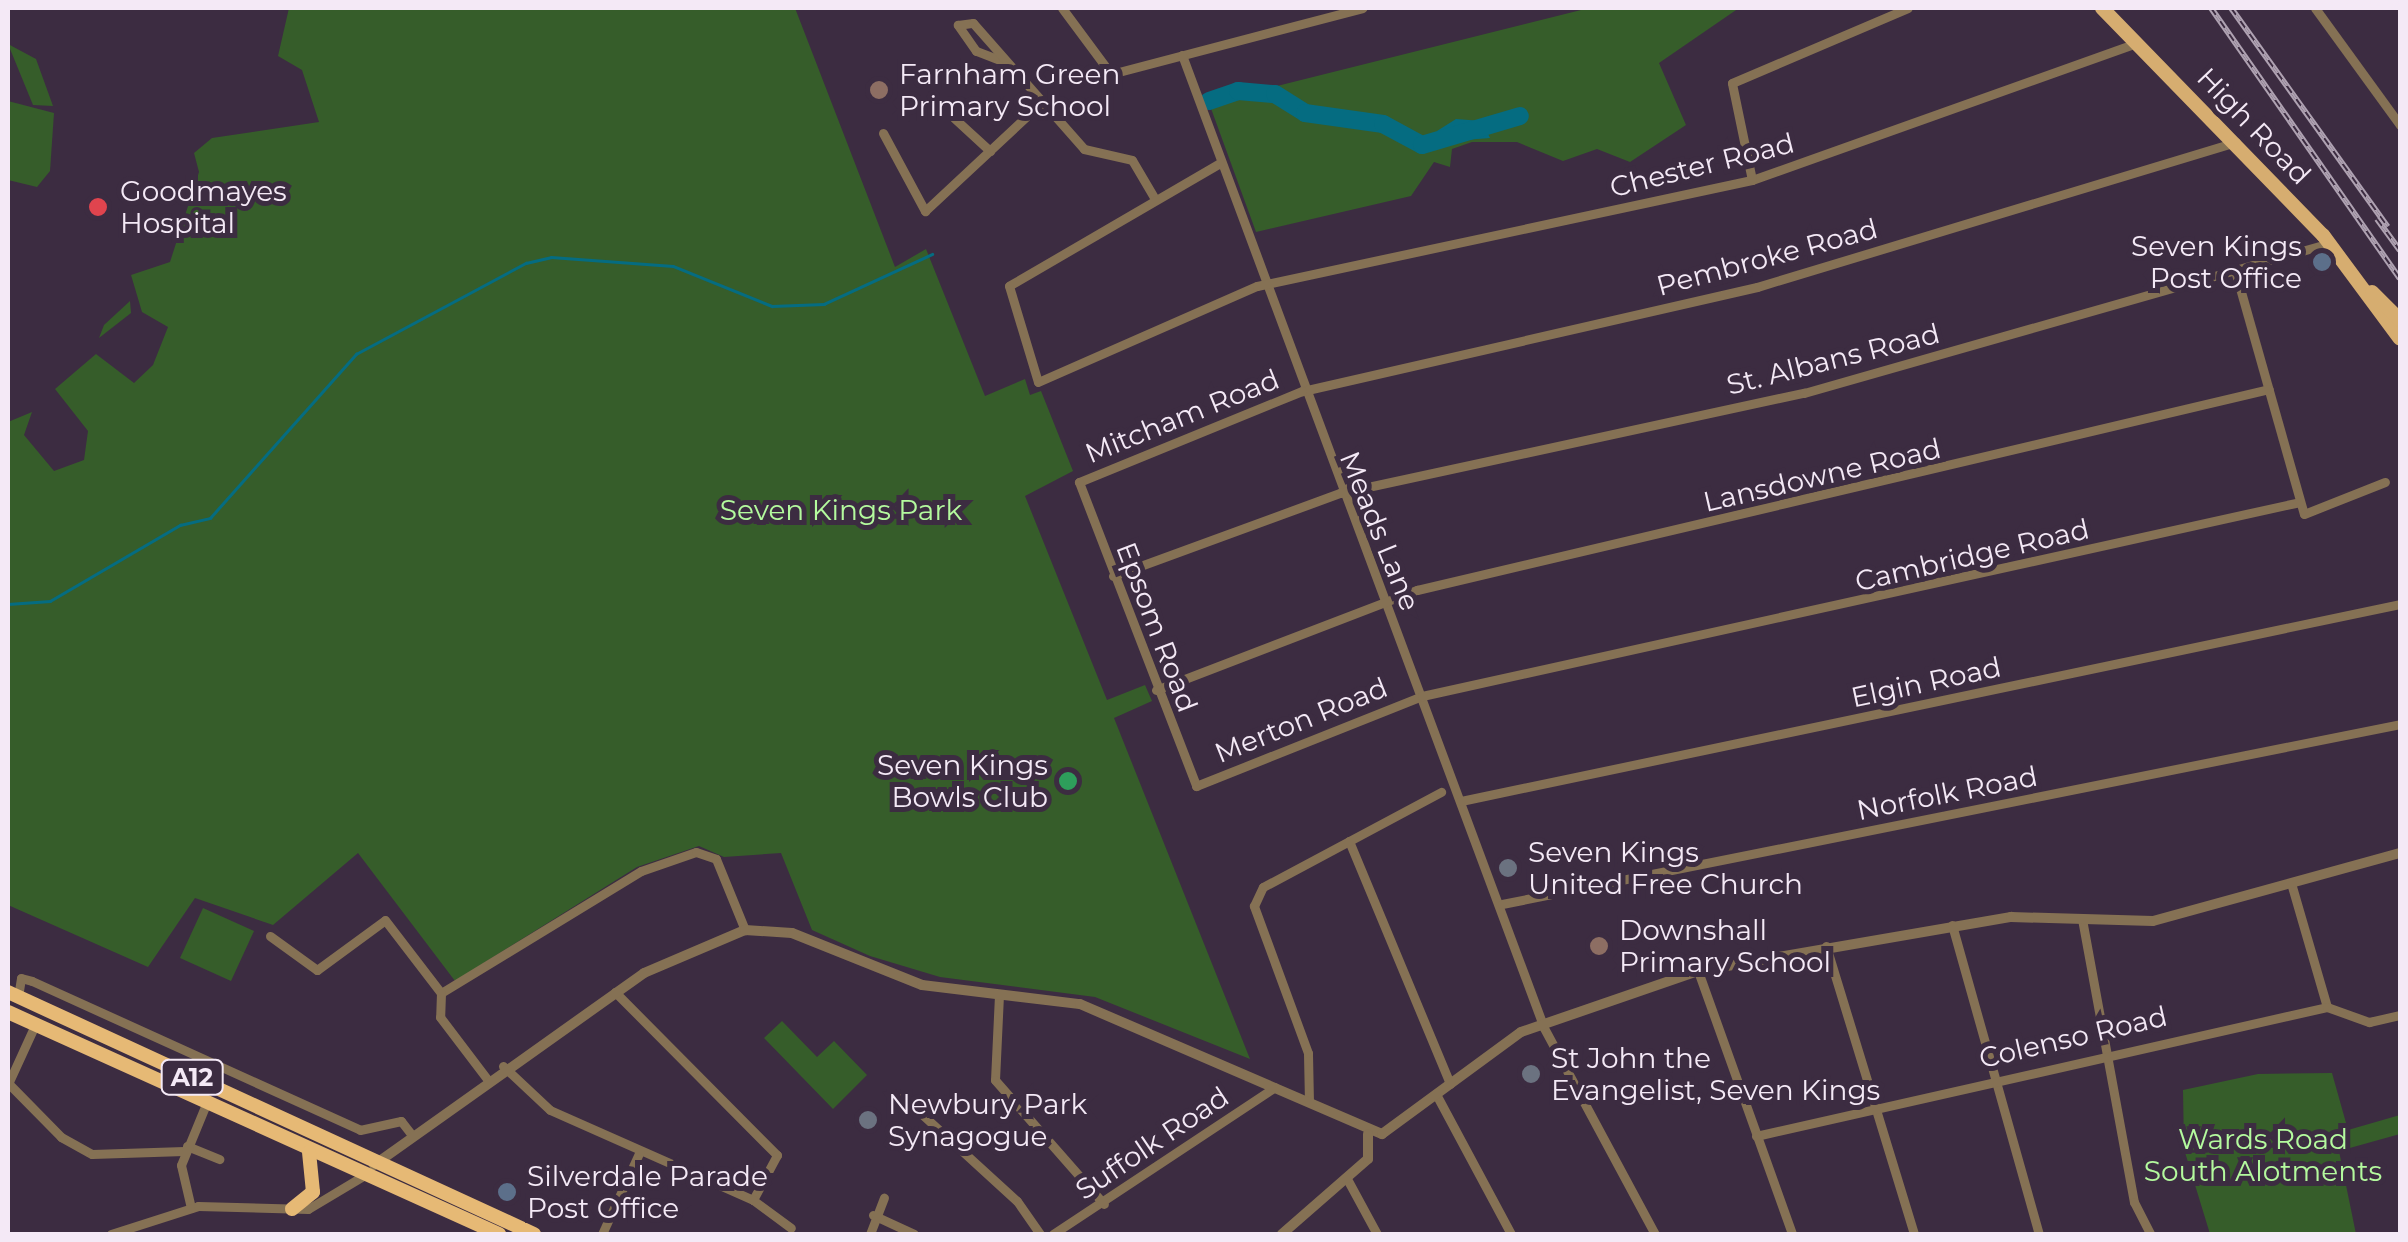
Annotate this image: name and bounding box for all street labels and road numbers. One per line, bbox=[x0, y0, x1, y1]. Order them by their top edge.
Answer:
street label: High Road bbox=[2190, 61, 2318, 191]
street label: Chester Road bbox=[1606, 126, 1798, 204]
street label: Pembroke Road bbox=[1653, 211, 1881, 303]
street label: St. Albans Road bbox=[1723, 316, 1943, 402]
street label: Mitcham Road bbox=[1080, 362, 1284, 470]
street label: Lansdowne Road bbox=[1700, 431, 1944, 519]
street label: Meads Lane bbox=[1333, 447, 1427, 615]
street label: Cambridge Road bbox=[1852, 512, 2092, 598]
street label: Epsom Road bbox=[1109, 537, 1205, 717]
street label: Elgin Road bbox=[1848, 650, 2004, 714]
street label: Merton Road bbox=[1210, 670, 1392, 770]
street label: Norfolk Road bbox=[1854, 759, 2040, 827]
street label: Colenso Road bbox=[1976, 999, 2170, 1075]
road number: A12 bbox=[160, 1057, 224, 1097]
street label: Suffolk Road bbox=[1069, 1080, 1235, 1206]

